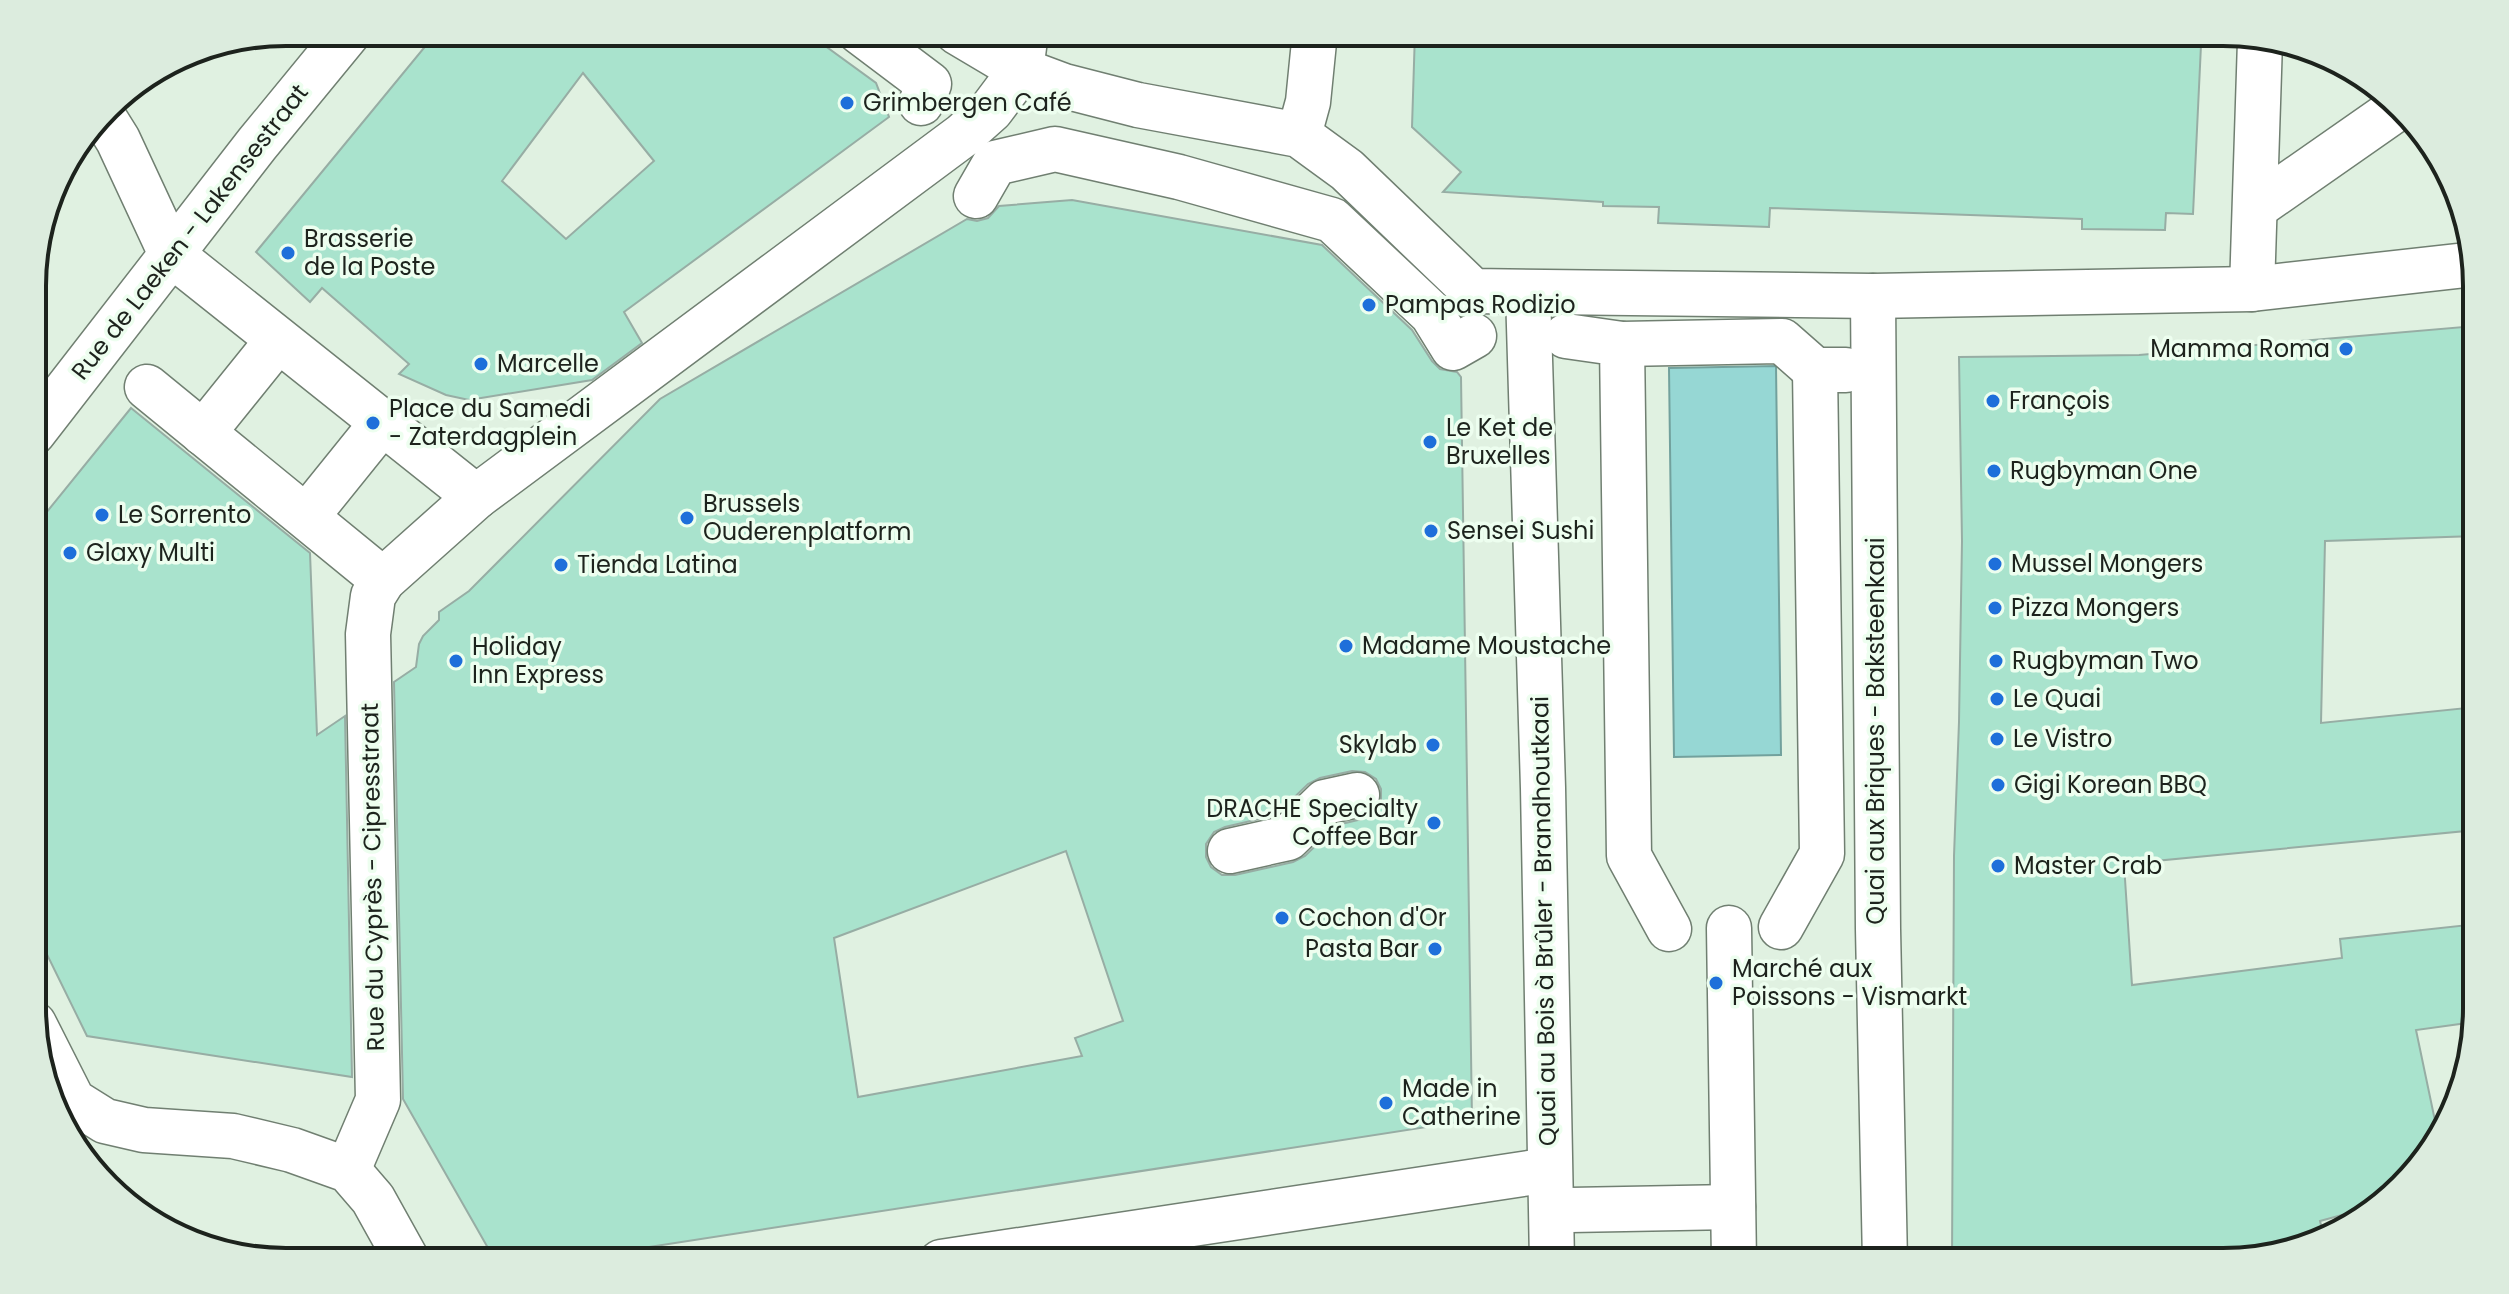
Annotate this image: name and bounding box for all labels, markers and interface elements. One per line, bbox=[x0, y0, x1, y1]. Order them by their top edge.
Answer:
street label: Rue de Laeken - Lakensestraat bbox=[64, 77, 316, 386]
place label: Grimbergen Café bbox=[863, 86, 1072, 119]
marker: Grimbergen Café bbox=[838, 94, 856, 112]
place label: Brasserie de la Poste bbox=[304, 222, 435, 283]
marker: Brasserie de la Poste bbox=[279, 244, 297, 262]
place label: Pampas Rodizio bbox=[1385, 288, 1576, 321]
marker: Pampas Rodizio bbox=[1360, 296, 1378, 314]
place label: Mamma Roma bbox=[2150, 332, 2330, 365]
marker: Mamma Roma bbox=[2337, 340, 2355, 358]
place label: Marcelle bbox=[497, 347, 599, 380]
marker: Marcelle bbox=[472, 355, 490, 373]
place label: François bbox=[2009, 384, 2110, 417]
place label: Place du Samedi - Zaterdagplein bbox=[389, 392, 591, 453]
marker: François bbox=[1984, 392, 2002, 410]
place label: Le Ket de Bruxelles bbox=[1446, 411, 1553, 472]
marker: Place du Samedi - Zaterdagplein bbox=[364, 414, 382, 432]
marker: Le Ket de Bruxelles bbox=[1421, 433, 1439, 451]
place label: Rugbyman One bbox=[2010, 454, 2198, 487]
marker: Rugbyman One bbox=[1985, 462, 2003, 480]
place label: Brussels Ouderenplatform bbox=[703, 487, 912, 548]
place label: Le Sorrento bbox=[118, 498, 251, 531]
marker: Le Sorrento bbox=[93, 506, 111, 524]
marker: Brussels Ouderenplatform bbox=[678, 509, 696, 527]
place label: Sensei Sushi bbox=[1447, 514, 1594, 547]
marker: Sensei Sushi bbox=[1422, 522, 1440, 540]
place label: Glaxy Multi bbox=[86, 536, 215, 569]
street label: Quai aux Briques - Baksteenkaai bbox=[1859, 537, 1892, 925]
marker: Glaxy Multi bbox=[61, 544, 79, 562]
place label: Mussel Mongers bbox=[2011, 547, 2203, 580]
place label: Tienda Latina bbox=[577, 548, 738, 581]
marker: Mussel Mongers bbox=[1986, 555, 2004, 573]
marker: Tienda Latina bbox=[552, 556, 570, 574]
place label: Pizza Mongers bbox=[2011, 591, 2179, 624]
marker: Pizza Mongers bbox=[1986, 599, 2004, 617]
place label: Madame Moustache bbox=[1362, 629, 1611, 662]
place label: Holiday Inn Express bbox=[472, 630, 604, 691]
marker: Madame Moustache bbox=[1337, 637, 1355, 655]
place label: Rugbyman Two bbox=[2012, 644, 2199, 677]
marker: Holiday Inn Express bbox=[447, 652, 465, 670]
marker: Rugbyman Two bbox=[1987, 652, 2005, 670]
place label: Le Quai bbox=[2013, 682, 2101, 715]
marker: Le Quai bbox=[1988, 690, 2006, 708]
street label: Quai au Bois à Brûler - Brandhoutkaai bbox=[1523, 696, 1564, 1146]
street label: Rue du Cyprès - Cipresstraat bbox=[353, 703, 392, 1051]
place label: Le Vistro bbox=[2013, 722, 2112, 755]
place label: Skylab bbox=[1339, 728, 1417, 761]
marker: Le Vistro bbox=[1988, 730, 2006, 748]
marker: Skylab bbox=[1424, 736, 1442, 754]
place label: Gigi Korean BBQ bbox=[2014, 768, 2207, 801]
marker: Gigi Korean BBQ bbox=[1989, 776, 2007, 794]
place label: DRACHE Specialty Coffee Bar bbox=[1206, 792, 1418, 853]
marker: DRACHE Specialty Coffee Bar bbox=[1425, 814, 1443, 832]
place label: Master Crab bbox=[2014, 849, 2162, 882]
marker: Master Crab bbox=[1989, 857, 2007, 875]
place label: Cochon d'Or bbox=[1298, 901, 1447, 934]
marker: Cochon d'Or bbox=[1273, 909, 1291, 927]
place label: Pasta Bar bbox=[1305, 932, 1419, 965]
marker: Pasta Bar bbox=[1426, 940, 1444, 958]
place label: Marché aux Poissons - Vismarkt bbox=[1732, 952, 1967, 1013]
marker: Marché aux Poissons - Vismarkt bbox=[1707, 974, 1725, 992]
place label: Made in Catherine bbox=[1402, 1072, 1521, 1133]
marker: Made in Catherine bbox=[1377, 1094, 1395, 1112]

